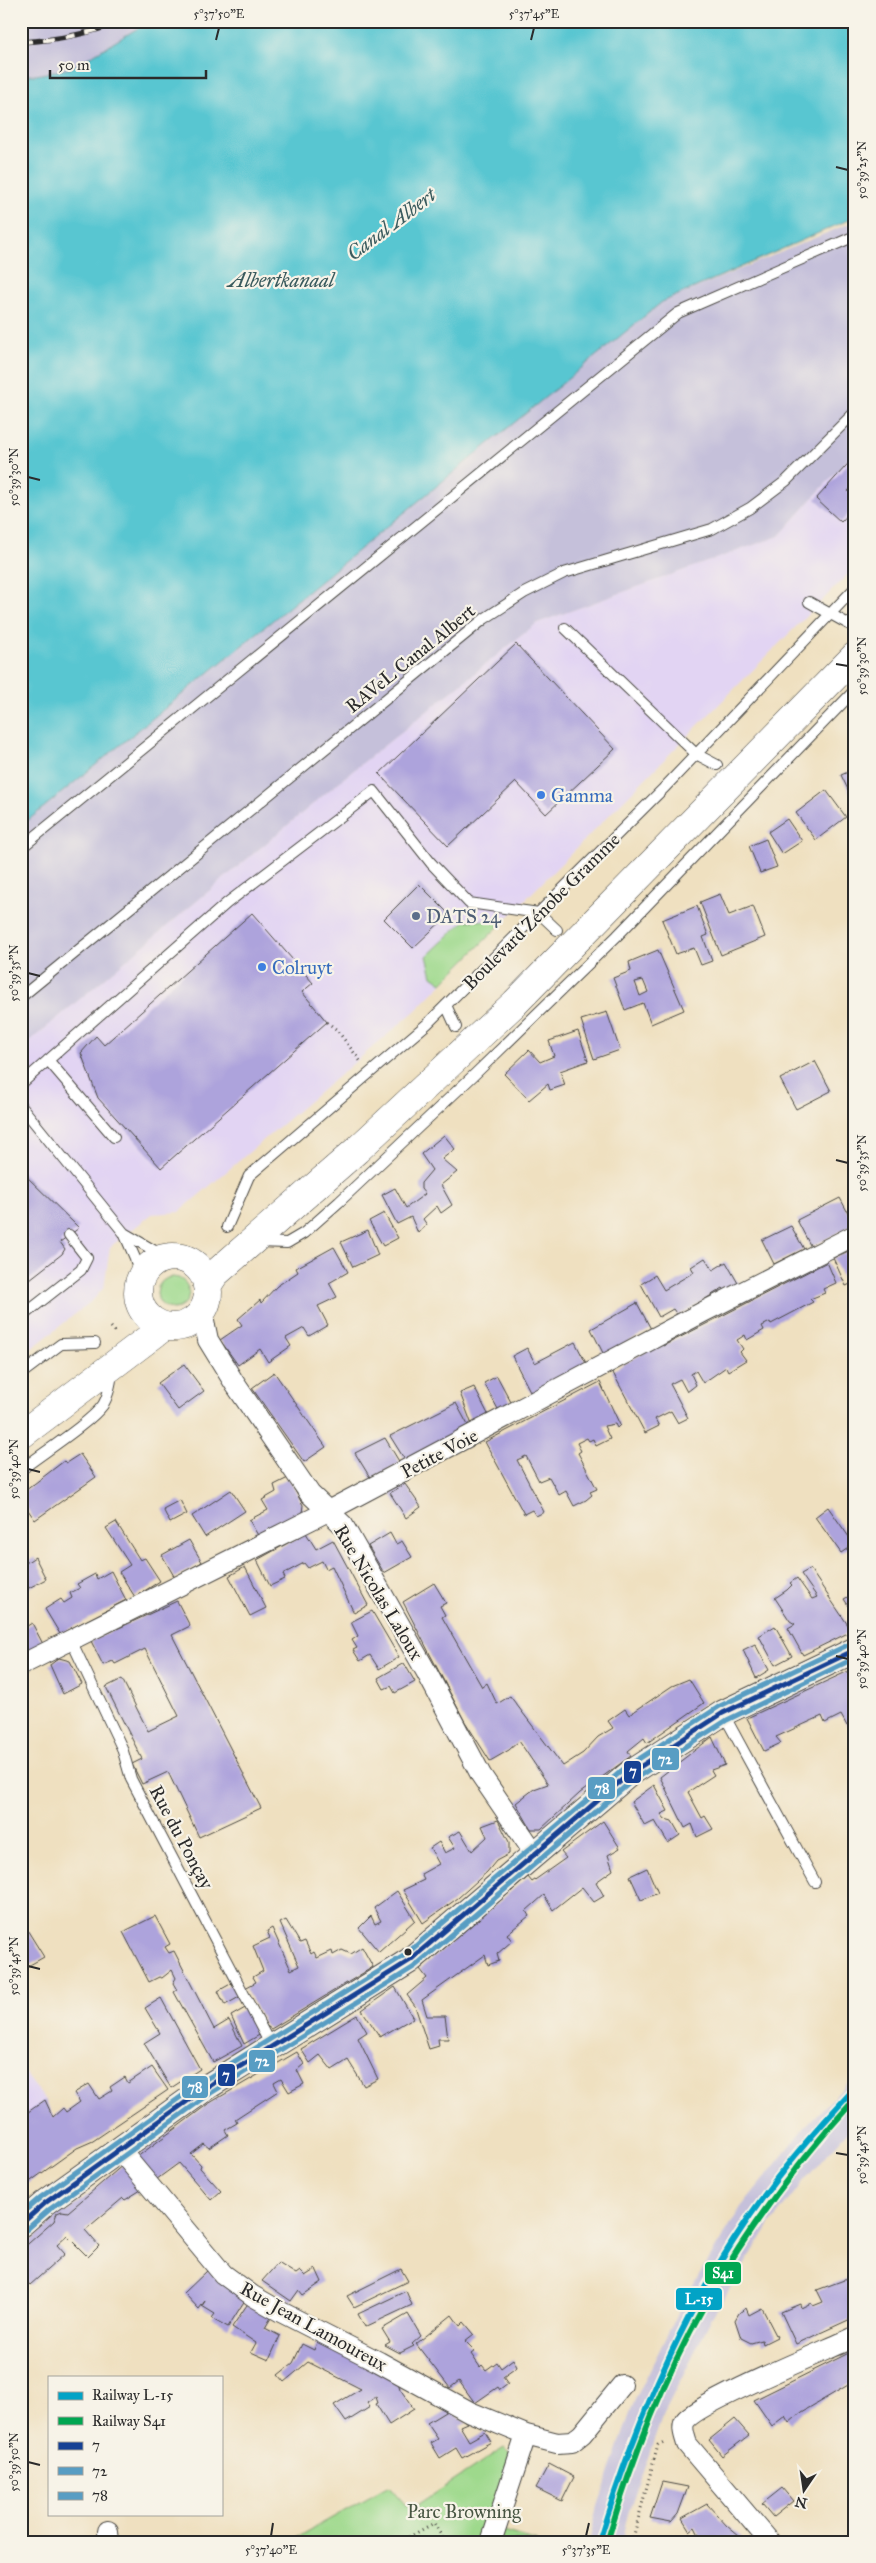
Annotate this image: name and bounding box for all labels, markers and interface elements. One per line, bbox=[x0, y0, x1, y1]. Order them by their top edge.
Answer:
text: 5°37'50"E bbox=[194, 7, 245, 21]
text: 5°37'45"E bbox=[509, 7, 560, 21]
scale bar bbox=[50, 48, 206, 80]
text: 50 m bbox=[58, 56, 90, 74]
text: 50°39'25"N bbox=[855, 141, 869, 199]
water label: Canal Albert bbox=[342, 182, 442, 265]
water label: Albertkanaal bbox=[226, 268, 336, 292]
text: 50°39'30"N bbox=[7, 448, 21, 506]
street label: RAVeL Canal Albert bbox=[341, 599, 480, 718]
text: 50°39'30"N bbox=[855, 637, 869, 695]
place label: Gamma bbox=[551, 784, 614, 807]
marker: Gamma bbox=[535, 789, 547, 801]
street label: Boulevard Zénobe Gramme bbox=[458, 828, 625, 995]
place label: DATS 24 bbox=[426, 905, 501, 928]
marker: DATS 24 bbox=[410, 910, 422, 922]
text: 50°39'35"N bbox=[7, 944, 21, 1002]
place label: Colruyt bbox=[272, 956, 333, 979]
marker: Colruyt bbox=[256, 961, 268, 973]
text: 50°39'35"N bbox=[855, 1134, 869, 1192]
street label: Petite Voie bbox=[397, 1424, 482, 1483]
text: 50°39'40"N bbox=[7, 1439, 21, 1499]
street label: Rue Nicolas Laloux bbox=[329, 1520, 428, 1665]
text: 50°39'40"N bbox=[855, 1629, 869, 1689]
line badge: 72 bbox=[651, 1747, 680, 1771]
text: 72 bbox=[658, 1751, 673, 1768]
line badge: 7 bbox=[623, 1760, 642, 1784]
text: 7 bbox=[629, 1763, 637, 1780]
line badge: 78 bbox=[587, 1776, 616, 1800]
text: 78 bbox=[595, 1780, 609, 1797]
street label: Rue du Ponçay bbox=[145, 1781, 219, 1894]
text: 50°39'45"N bbox=[7, 1936, 21, 1996]
unlabelled marker bbox=[403, 1947, 413, 1957]
line badge: 72 bbox=[248, 2049, 276, 2073]
text: 72 bbox=[255, 2053, 270, 2070]
line badge: 7 bbox=[217, 2063, 236, 2087]
text: 7 bbox=[222, 2067, 230, 2084]
line badge: 78 bbox=[181, 2075, 209, 2099]
text: 78 bbox=[188, 2079, 202, 2096]
text: 50°39'45"N bbox=[855, 2125, 869, 2185]
line badge: S41 bbox=[704, 2261, 742, 2285]
text: S41 bbox=[712, 2265, 734, 2283]
street label: Rue Jean Lamoureux bbox=[236, 2277, 392, 2377]
line badge: L-15 bbox=[675, 2287, 723, 2311]
text: L-15 bbox=[685, 2291, 714, 2308]
legend bbox=[48, 2376, 222, 2516]
text: Railway L-15 bbox=[92, 2386, 173, 2404]
text: Railway S41 bbox=[92, 2412, 166, 2430]
text: 50°39'50"N bbox=[7, 2432, 21, 2492]
text: 7 bbox=[92, 2436, 100, 2454]
text: 72 bbox=[92, 2462, 108, 2480]
north arrow bbox=[778, 2466, 828, 2516]
text: 78 bbox=[92, 2486, 108, 2504]
text: N bbox=[793, 2493, 809, 2512]
park label: Parc Browning bbox=[407, 2500, 521, 2524]
text: 5°37'40"E bbox=[245, 2543, 297, 2557]
text: 5°37'35"E bbox=[562, 2543, 611, 2557]

